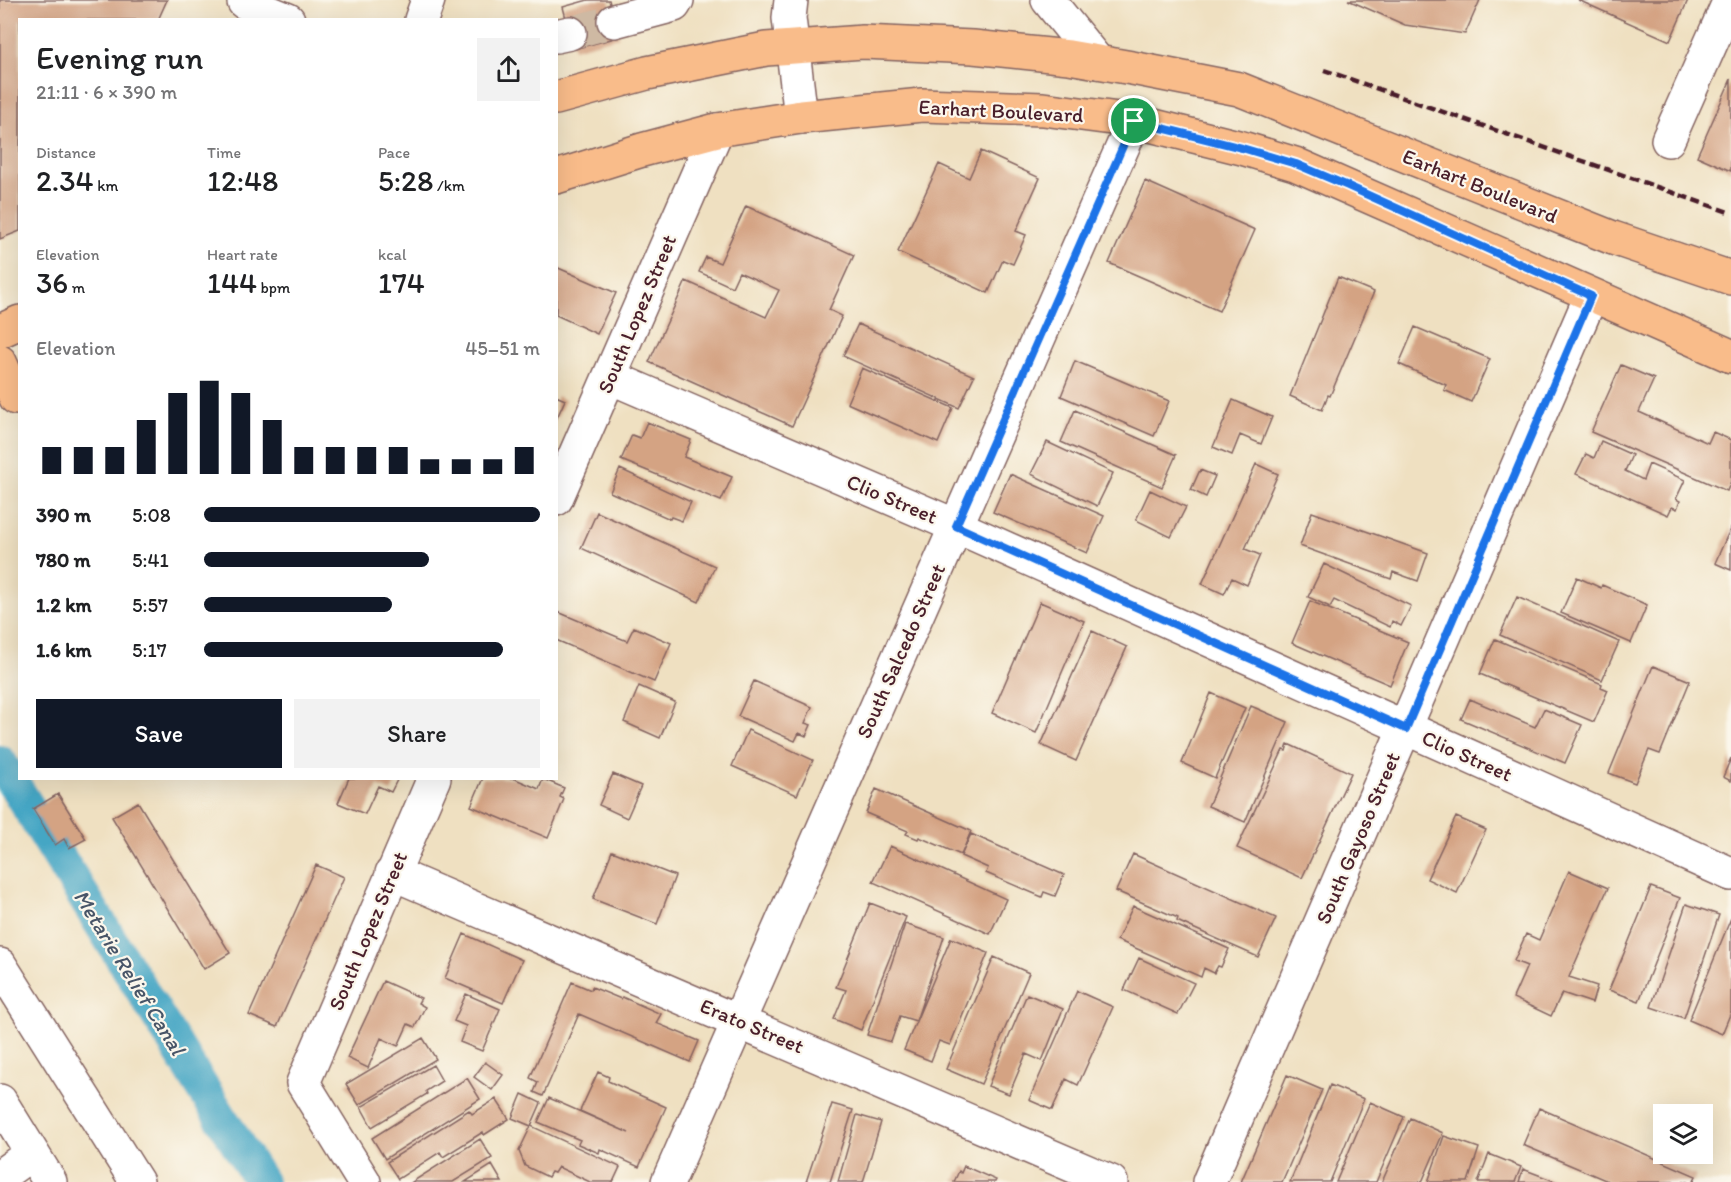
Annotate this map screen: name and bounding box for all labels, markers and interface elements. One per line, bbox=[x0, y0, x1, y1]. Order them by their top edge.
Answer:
text: Evening run bbox=[36, 38, 203, 77]
button: share bbox=[477, 38, 540, 101]
text: 21:11 · 6 × 390 m bbox=[36, 80, 177, 104]
street label: Earhart Boulevard bbox=[918, 94, 1084, 127]
pin bbox=[1108, 95, 1159, 146]
icon: arrive bbox=[1117, 104, 1150, 137]
text: Distance bbox=[36, 143, 96, 162]
text: Time bbox=[207, 143, 241, 162]
text: Pace bbox=[378, 143, 410, 162]
street label: Earhart Boulevard bbox=[1399, 143, 1561, 228]
text: 2.34 bbox=[36, 162, 94, 199]
text: 12:48 bbox=[207, 162, 279, 199]
text: 5:28 bbox=[378, 162, 433, 199]
text: km bbox=[94, 176, 118, 195]
text: /km bbox=[433, 176, 465, 195]
street label: South Lopez Street bbox=[592, 231, 681, 397]
text: Elevation bbox=[36, 245, 100, 264]
text: Heart rate bbox=[207, 245, 278, 264]
text: kcal bbox=[378, 245, 406, 264]
text: 36 bbox=[36, 264, 68, 301]
text: 144 bbox=[207, 264, 257, 301]
text: 174 bbox=[378, 264, 425, 301]
text: m bbox=[68, 278, 85, 297]
text: bpm bbox=[257, 278, 290, 297]
text: Elevation bbox=[36, 336, 115, 360]
text: 45–51 m bbox=[465, 336, 540, 360]
street label: Clio Street bbox=[843, 468, 941, 529]
text: 390 m bbox=[36, 503, 91, 527]
text: 5:08 bbox=[132, 503, 171, 527]
text: 780 m bbox=[36, 548, 91, 572]
text: 5:41 bbox=[132, 548, 169, 572]
street label: South Salcedo Street bbox=[851, 559, 950, 742]
text: 1.2 km bbox=[36, 593, 92, 617]
text: 5:57 bbox=[132, 593, 168, 617]
text: 1.6 km bbox=[36, 638, 92, 662]
text: 5:17 bbox=[132, 638, 167, 662]
button: Save bbox=[36, 699, 282, 768]
button: Share bbox=[294, 699, 540, 768]
street label: Clio Street bbox=[1418, 725, 1516, 787]
street label: South Gayoso Street bbox=[1310, 748, 1405, 927]
street label: South Lopez Street bbox=[323, 848, 412, 1014]
water label: Metarie Relief Canal bbox=[68, 885, 192, 1061]
street label: Erato Street bbox=[697, 993, 808, 1059]
map controls bbox=[1653, 1104, 1713, 1164]
button: layers bbox=[1653, 1104, 1713, 1164]

